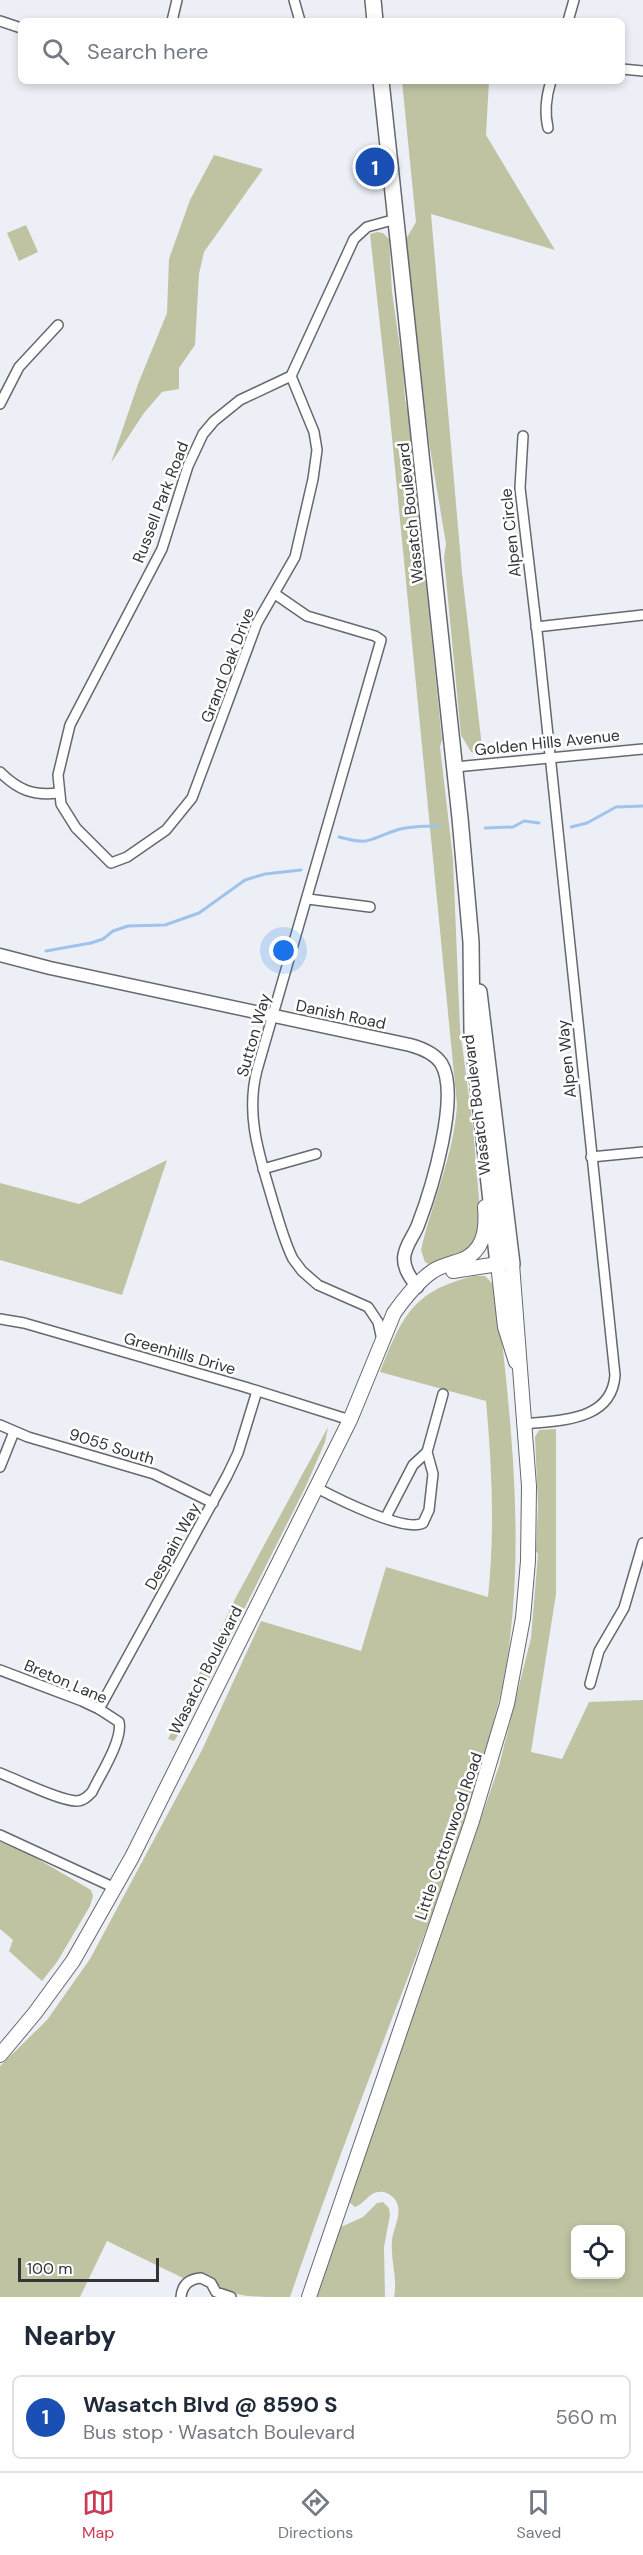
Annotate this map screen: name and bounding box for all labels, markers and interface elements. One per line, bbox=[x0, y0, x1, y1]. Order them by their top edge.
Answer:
search box bbox=[18, 18, 625, 84]
icon: search bbox=[39, 35, 72, 68]
text: Search here bbox=[87, 37, 208, 66]
pin: 1 bbox=[356, 144, 394, 190]
street label: Russell Park Road bbox=[128, 439, 193, 566]
street label: Wasatch Boulevard bbox=[393, 441, 428, 584]
street label: Alpen Circle bbox=[495, 487, 526, 579]
street label: Grand Oak Drive bbox=[196, 605, 259, 726]
street label: Golden Hills Avenue bbox=[473, 724, 621, 761]
your location bbox=[269, 936, 298, 965]
street label: Sutton Way bbox=[232, 991, 275, 1079]
street label: Danish Road bbox=[294, 995, 388, 1034]
street label: Alpen Way bbox=[552, 1019, 581, 1099]
street label: Wasatch Boulevard bbox=[457, 1033, 496, 1176]
street label: Greenhills Drive bbox=[121, 1327, 238, 1379]
street label: 9055 South bbox=[67, 1424, 157, 1469]
street label: Despain Way bbox=[140, 1499, 205, 1593]
street label: Wasatch Boulevard bbox=[164, 1602, 247, 1738]
street label: Breton Lane bbox=[21, 1655, 111, 1708]
street label: Little Cottonwood Road bbox=[410, 1750, 487, 1923]
map controls bbox=[571, 2225, 625, 2279]
button: locate bbox=[571, 2225, 625, 2279]
scale bar bbox=[18, 2255, 159, 2282]
text: 100 m bbox=[27, 2258, 72, 2279]
text: Nearby bbox=[24, 2319, 116, 2353]
text: Wasatch Blvd @ 8590 S bbox=[83, 2390, 337, 2419]
text: 1 bbox=[42, 2404, 49, 2430]
text: 560 m bbox=[555, 2404, 617, 2430]
text: Bus stop · Wasatch Boulevard bbox=[83, 2419, 355, 2445]
tab: Map bbox=[82, 2486, 115, 2543]
tab: Directions bbox=[278, 2486, 353, 2543]
tab: Saved bbox=[517, 2486, 561, 2543]

